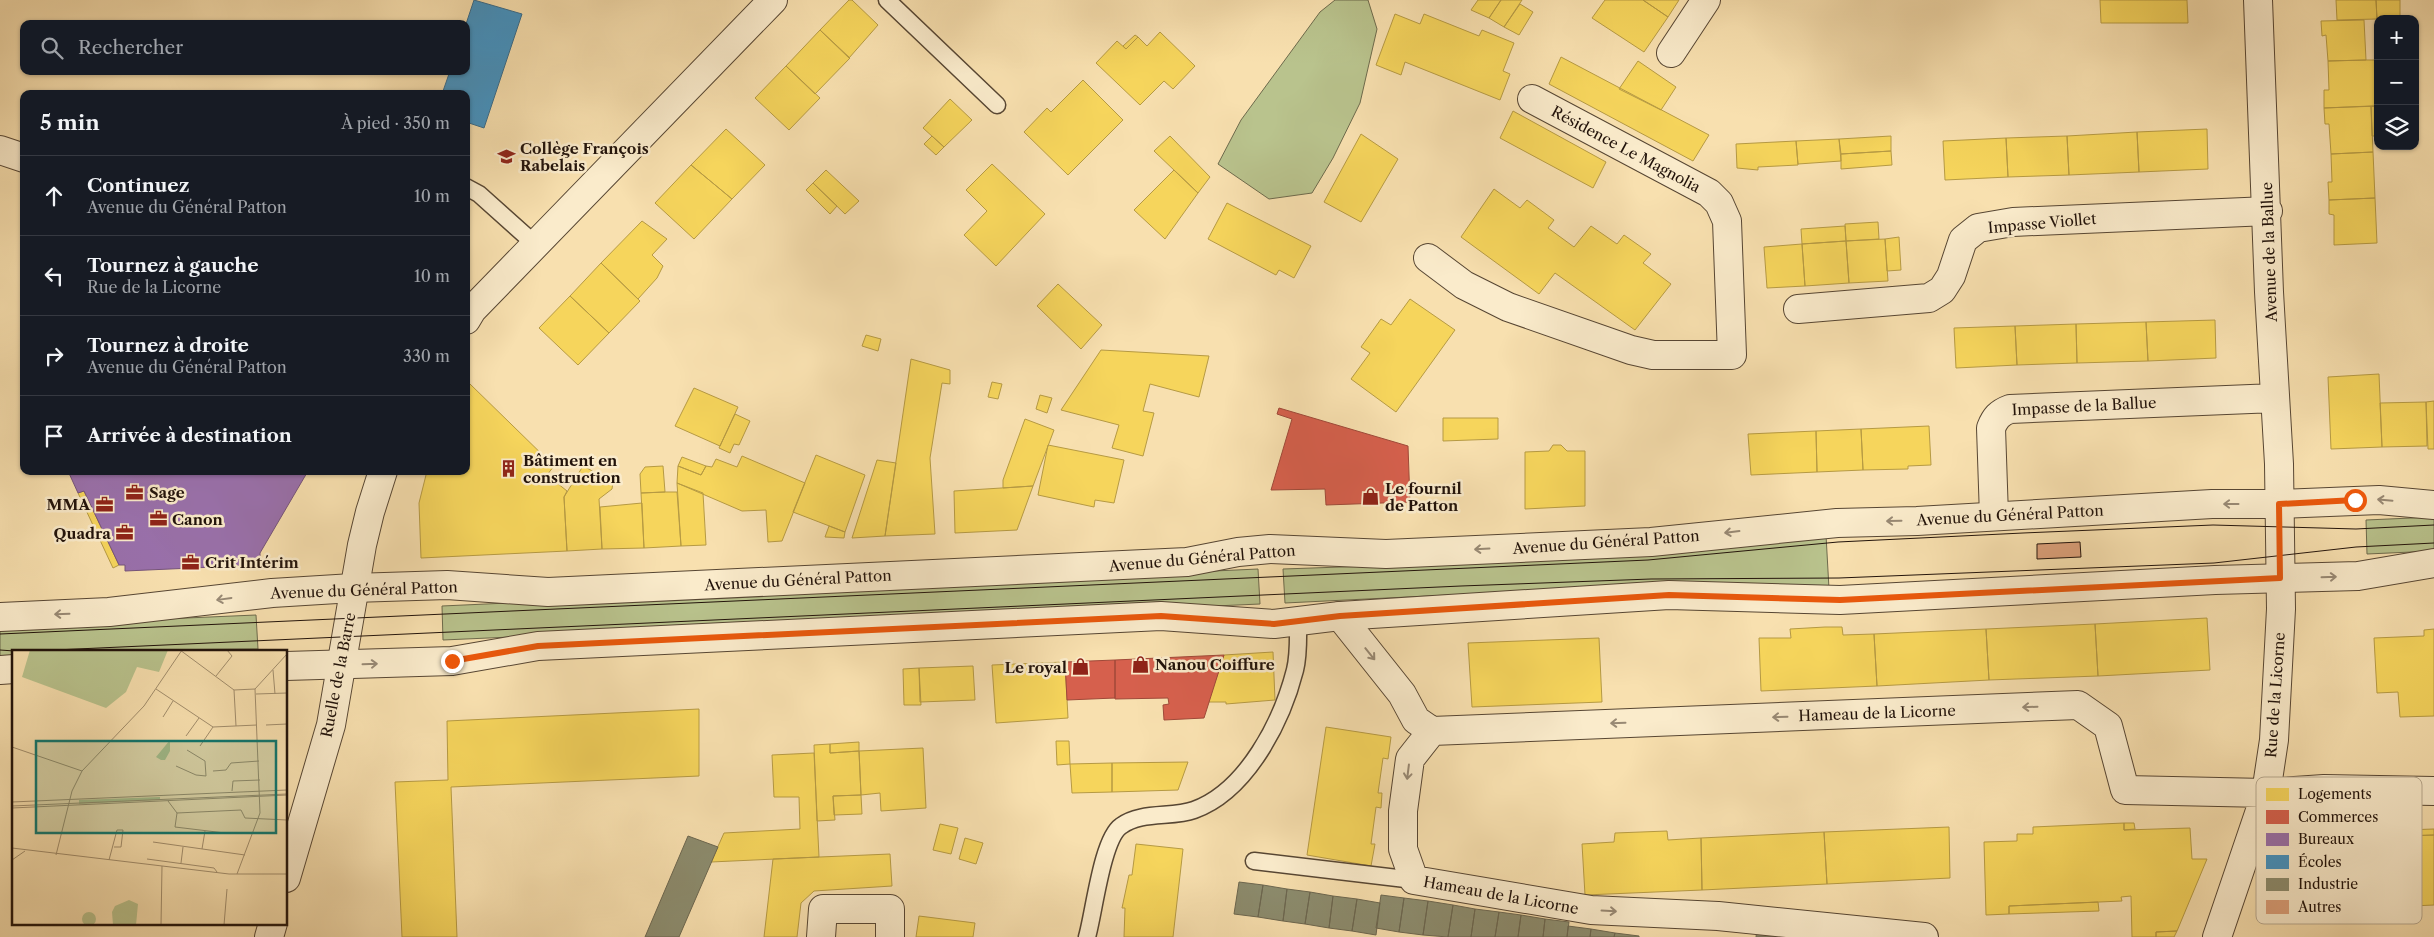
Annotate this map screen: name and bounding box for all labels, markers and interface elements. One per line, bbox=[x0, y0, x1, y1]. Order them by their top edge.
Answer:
map controls bbox=[2374, 15, 2419, 150]
button: + bbox=[2374, 15, 2419, 60]
search box bbox=[20, 20, 470, 75]
icon: search bbox=[38, 34, 66, 62]
text: Rechercher bbox=[78, 36, 183, 59]
button: − bbox=[2374, 60, 2419, 105]
street label: Résidence Le Magnolia bbox=[1548, 102, 1704, 196]
button: layers bbox=[2374, 105, 2419, 150]
text: 5 min bbox=[40, 110, 100, 135]
text: À pied · 350 m bbox=[341, 113, 450, 133]
place label: Collège François Rabelais bbox=[520, 139, 649, 175]
school or university icon: Collège François Rabelais bbox=[496, 147, 516, 167]
text: Continuez bbox=[87, 174, 189, 197]
icon: ahead bbox=[40, 182, 68, 210]
street label: Avenue de la Ballue bbox=[2257, 182, 2281, 323]
text: 10 m bbox=[414, 186, 450, 206]
text: Avenue du Général Patton bbox=[87, 197, 287, 217]
street label: Impasse Viollet bbox=[1987, 209, 2098, 237]
text: Tournez à gauche bbox=[87, 254, 259, 277]
icon: left bbox=[40, 262, 68, 290]
text: 10 m bbox=[414, 266, 450, 286]
text: Rue de la Licorne bbox=[87, 277, 221, 297]
text: Tournez à droite bbox=[87, 334, 249, 357]
icon: right bbox=[40, 342, 68, 370]
text: 330 m bbox=[403, 346, 450, 366]
text: Avenue du Général Patton bbox=[87, 357, 287, 377]
street label: Impasse de la Ballue bbox=[2011, 393, 2157, 419]
icon: arrive bbox=[40, 422, 68, 450]
text: Arrivée à destination bbox=[87, 424, 292, 447]
place label: Bâtiment en construction bbox=[523, 451, 621, 487]
building icon: Bâtiment en construction bbox=[499, 459, 519, 479]
place label: Le fournil de Patton bbox=[1385, 479, 1462, 515]
office icon: Sage bbox=[125, 482, 145, 502]
place label: Sage bbox=[149, 483, 185, 502]
shop icon: Le fournil de Patton bbox=[1361, 487, 1381, 507]
route start bbox=[2344, 489, 2367, 512]
office icon: MMA bbox=[94, 494, 114, 514]
place label: MMA bbox=[47, 495, 90, 514]
one-way arrow bbox=[2378, 496, 2394, 505]
one-way arrow bbox=[2223, 499, 2239, 509]
street label: Avenue du Général Patton bbox=[1915, 501, 2105, 529]
office icon: Canon bbox=[148, 509, 168, 529]
place label: Canon bbox=[172, 510, 224, 529]
one-way arrow bbox=[1886, 516, 1902, 526]
office icon: Quadra bbox=[115, 523, 135, 543]
place label: Quadra bbox=[54, 524, 111, 543]
street label: Avenue du Général Patton bbox=[1511, 526, 1701, 558]
one-way arrow bbox=[1724, 527, 1740, 537]
street label: Avenue du Général Patton bbox=[1107, 540, 1297, 576]
one-way arrow bbox=[1475, 545, 1491, 554]
office icon: Crit Intérim bbox=[181, 552, 201, 572]
place label: Crit Intérim bbox=[205, 553, 299, 572]
street label: Avenue du Général Patton bbox=[703, 566, 893, 594]
one-way arrow bbox=[2320, 572, 2337, 582]
street label: Avenue du Général Patton bbox=[269, 577, 459, 603]
one-way arrow bbox=[216, 594, 232, 604]
one-way arrow bbox=[54, 610, 70, 619]
street label: Ruelle de la Barre bbox=[317, 611, 359, 739]
street label: Rue de la Licorne bbox=[2261, 632, 2289, 758]
one-way arrow bbox=[1365, 647, 1376, 660]
inset map bbox=[12, 650, 288, 924]
route end bbox=[441, 650, 464, 673]
shop icon: Nanou Coiffure bbox=[1131, 654, 1151, 674]
place label: Nanou Coiffure bbox=[1155, 655, 1275, 674]
shop icon: Le royal bbox=[1071, 657, 1091, 677]
place label: Le royal bbox=[1005, 658, 1067, 677]
one-way arrow bbox=[362, 659, 378, 669]
street label: Hameau de la Licorne bbox=[1798, 701, 1956, 725]
one-way arrow bbox=[2022, 702, 2038, 711]
one-way arrow bbox=[1772, 712, 1788, 722]
one-way arrow bbox=[1610, 719, 1626, 728]
one-way arrow bbox=[1403, 763, 1413, 779]
legend bbox=[2256, 777, 2422, 924]
text: Logements bbox=[2298, 785, 2372, 803]
text: Commerces bbox=[2298, 808, 2378, 826]
text: Bureaux bbox=[2298, 830, 2355, 848]
text: Écoles bbox=[2298, 853, 2342, 871]
street label: Hameau de la Licorne bbox=[1422, 872, 1580, 918]
text: Industrie bbox=[2298, 875, 2358, 893]
text: Autres bbox=[2297, 898, 2341, 916]
one-way arrow bbox=[1601, 906, 1617, 915]

